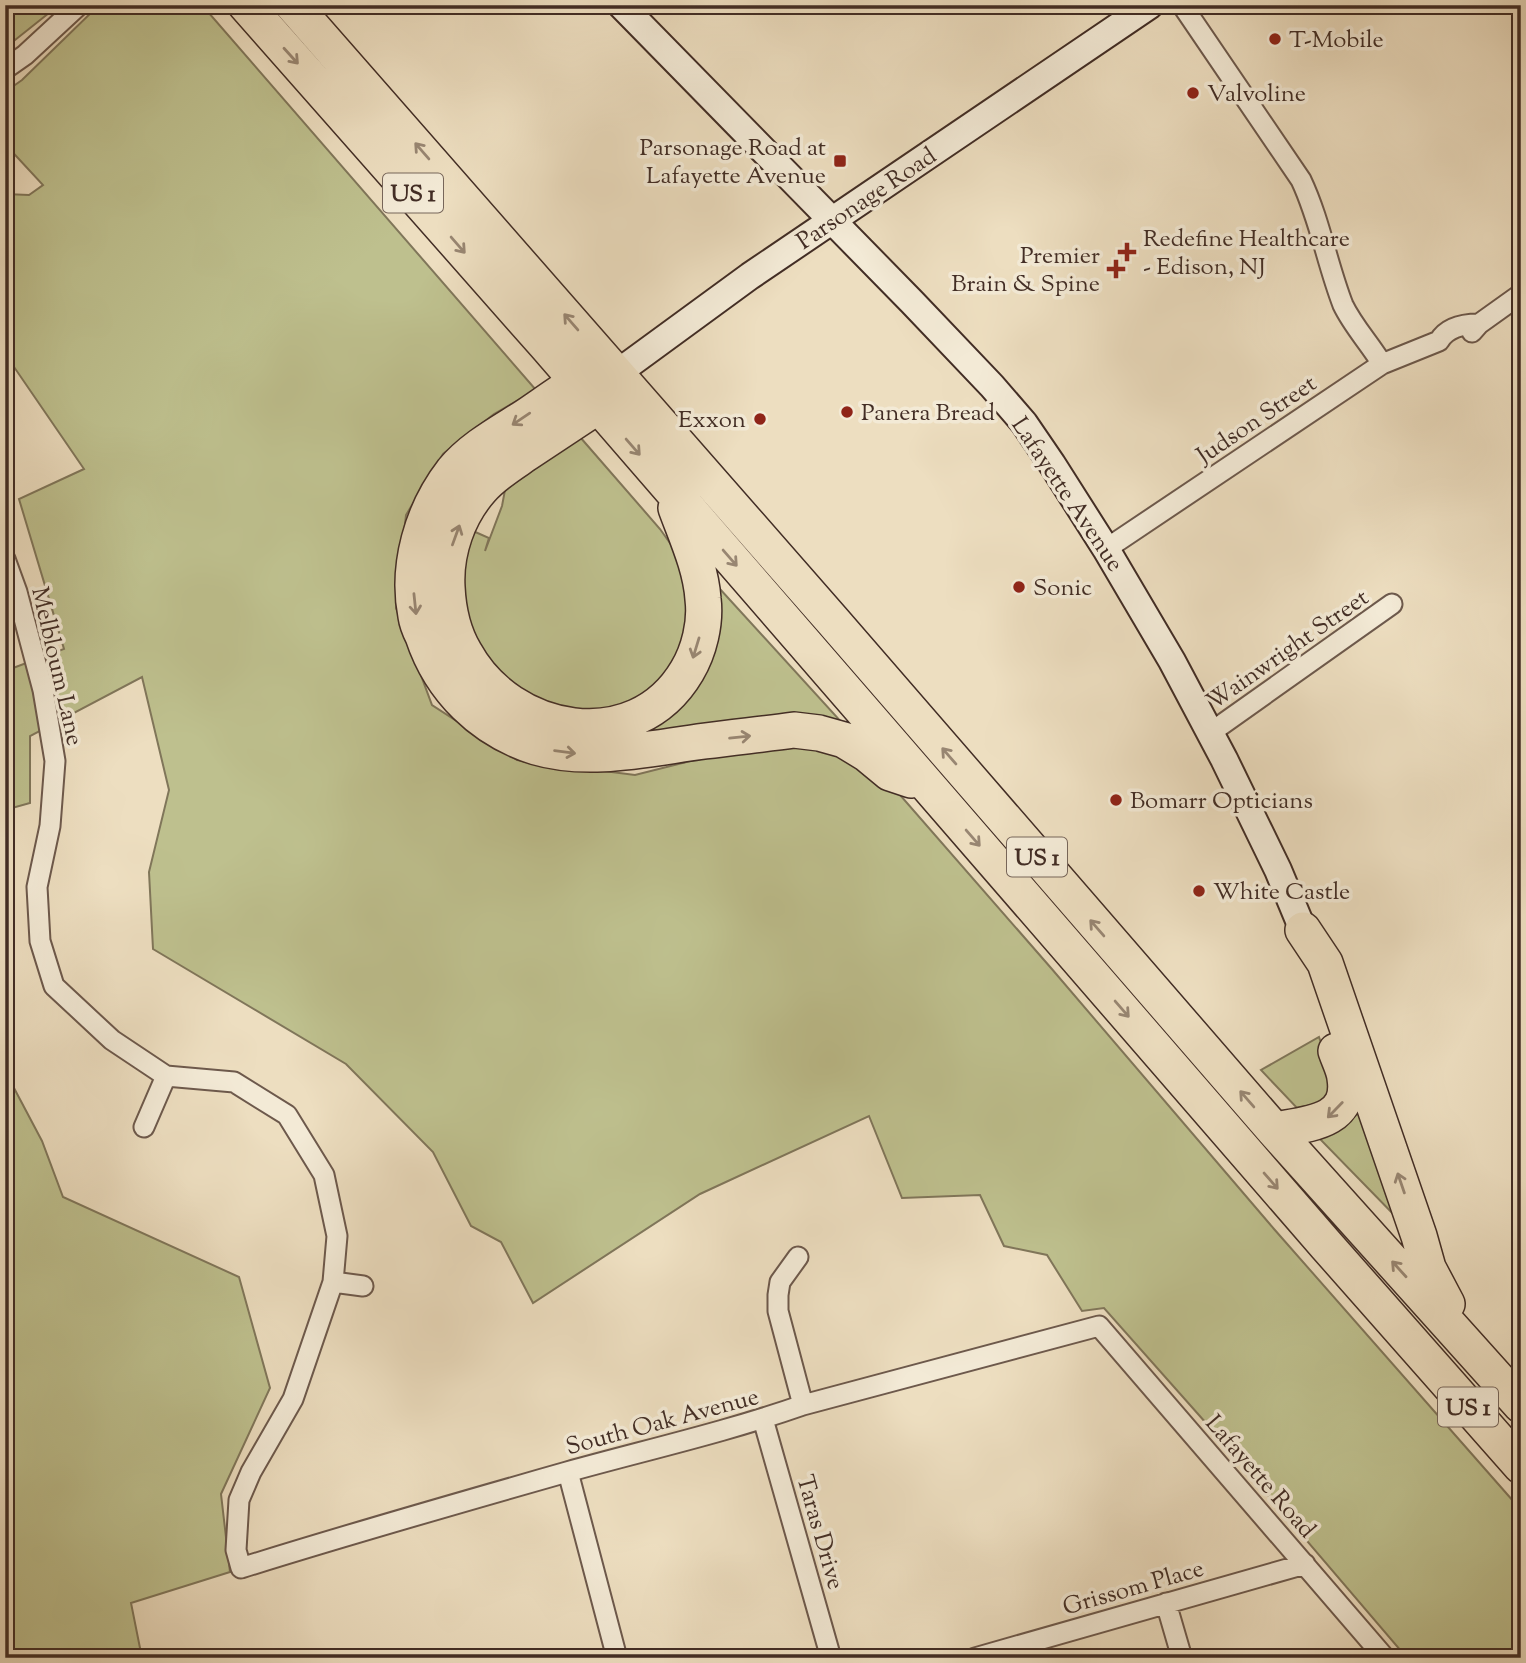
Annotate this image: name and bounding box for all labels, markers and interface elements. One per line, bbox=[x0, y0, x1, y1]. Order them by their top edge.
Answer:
place label: T-Mobile bbox=[1289, 24, 1384, 58]
marker: T-Mobile bbox=[1267, 31, 1283, 47]
one-way arrow bbox=[283, 47, 299, 65]
place label: Valvoline bbox=[1207, 78, 1306, 112]
marker: Valvoline bbox=[1185, 85, 1201, 101]
place label: Parsonage Road at Lafayette Avenue bbox=[640, 132, 826, 194]
street label: Parsonage Road bbox=[790, 140, 944, 259]
one-way arrow bbox=[414, 142, 430, 160]
marker: Parsonage Road at Lafayette Avenue bbox=[832, 153, 848, 169]
road number: US 1 bbox=[383, 174, 443, 212]
place label: Redefine Healthcare - Edison, NJ bbox=[1143, 223, 1350, 285]
one-way arrow bbox=[450, 236, 466, 254]
place label: Premier Brain & Spine bbox=[951, 240, 1100, 302]
marker: Redefine Healthcare - Edison, NJ bbox=[1117, 242, 1137, 262]
marker: Premier Brain & Spine bbox=[1106, 259, 1126, 279]
one-way arrow bbox=[564, 314, 580, 332]
street label: Judson Street bbox=[1189, 368, 1324, 475]
place label: Panera Bread bbox=[861, 397, 996, 431]
place label: Exxon bbox=[678, 404, 746, 438]
marker: Panera Bread bbox=[839, 404, 855, 420]
marker: Exxon bbox=[752, 411, 768, 427]
street label: Lafayette Avenue bbox=[1002, 411, 1131, 579]
one-way arrow bbox=[511, 413, 531, 427]
one-way arrow bbox=[625, 438, 641, 456]
one-way arrow bbox=[450, 524, 463, 546]
one-way arrow bbox=[722, 549, 738, 567]
place label: Sonic bbox=[1033, 572, 1092, 606]
marker: Sonic bbox=[1011, 579, 1027, 595]
street label: Wainwright Street bbox=[1200, 582, 1376, 719]
street label: Melbloum Lane bbox=[21, 584, 91, 749]
one-way arrow bbox=[408, 592, 421, 615]
one-way arrow bbox=[689, 637, 702, 659]
one-way arrow bbox=[728, 730, 751, 743]
one-way arrow bbox=[553, 746, 576, 759]
one-way arrow bbox=[941, 747, 956, 765]
place label: Bomarr Opticians bbox=[1130, 785, 1313, 819]
marker: Bomarr Opticians bbox=[1108, 792, 1124, 808]
one-way arrow bbox=[965, 828, 981, 846]
road number: US 1 bbox=[1007, 838, 1067, 876]
place label: White Castle bbox=[1213, 876, 1350, 910]
marker: White Castle bbox=[1191, 883, 1207, 899]
one-way arrow bbox=[1090, 919, 1106, 937]
one-way arrow bbox=[1114, 1000, 1130, 1018]
one-way arrow bbox=[1239, 1090, 1255, 1108]
one-way arrow bbox=[1326, 1101, 1343, 1118]
one-way arrow bbox=[1263, 1172, 1279, 1190]
one-way arrow bbox=[1394, 1173, 1406, 1195]
one-way arrow bbox=[1390, 1261, 1407, 1278]
street label: South Oak Avenue bbox=[562, 1381, 763, 1465]
road number: US 1 bbox=[1438, 1388, 1498, 1426]
street label: Lafayette Road bbox=[1196, 1408, 1323, 1547]
street label: Taras Drive bbox=[786, 1471, 852, 1594]
street label: Grissom Place bbox=[1059, 1553, 1208, 1625]

